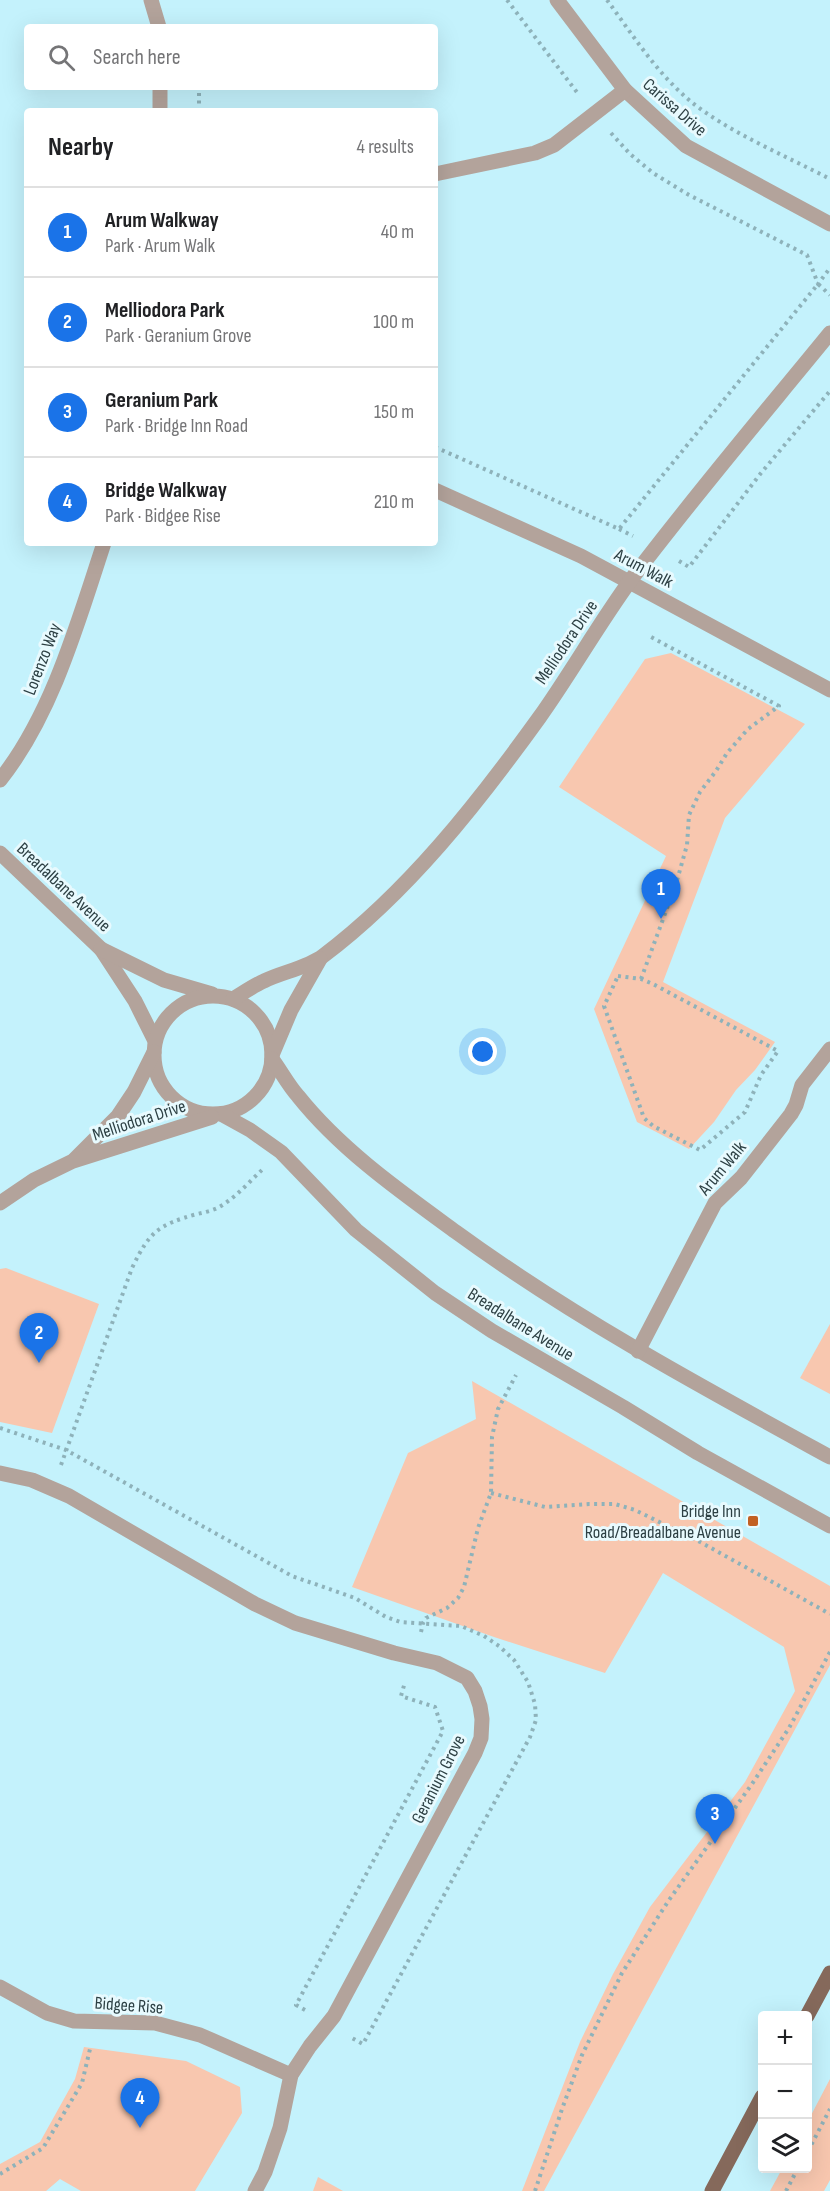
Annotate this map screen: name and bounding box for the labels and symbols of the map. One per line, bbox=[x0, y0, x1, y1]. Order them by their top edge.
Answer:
street label: Carissa Drive bbox=[638, 74, 711, 141]
street label: Arum Walk bbox=[610, 544, 677, 593]
street label: Melliodora Drive bbox=[531, 596, 602, 688]
street label: Lorenzo Way bbox=[19, 620, 66, 698]
street label: Breadalbane Avenue bbox=[12, 838, 115, 936]
pin: 1 bbox=[642, 870, 680, 919]
your location bbox=[468, 1037, 497, 1066]
street label: Melliodora Drive bbox=[90, 1096, 188, 1145]
street label: Arum Walk bbox=[693, 1137, 751, 1200]
street label: Breadalbane Avenue bbox=[464, 1283, 578, 1365]
pin: 2 bbox=[20, 1314, 58, 1363]
place label: Bridge Inn Road/Breadalbane Avenue bbox=[585, 1501, 741, 1543]
marker: Bridge Inn Road/Breadalbane Avenue bbox=[746, 1514, 760, 1528]
street label: Geranium Grove bbox=[407, 1732, 470, 1827]
pin: 3 bbox=[696, 1794, 734, 1844]
street label: Bidgee Rise bbox=[94, 1993, 164, 2018]
pin: 4 bbox=[120, 2078, 160, 2128]

